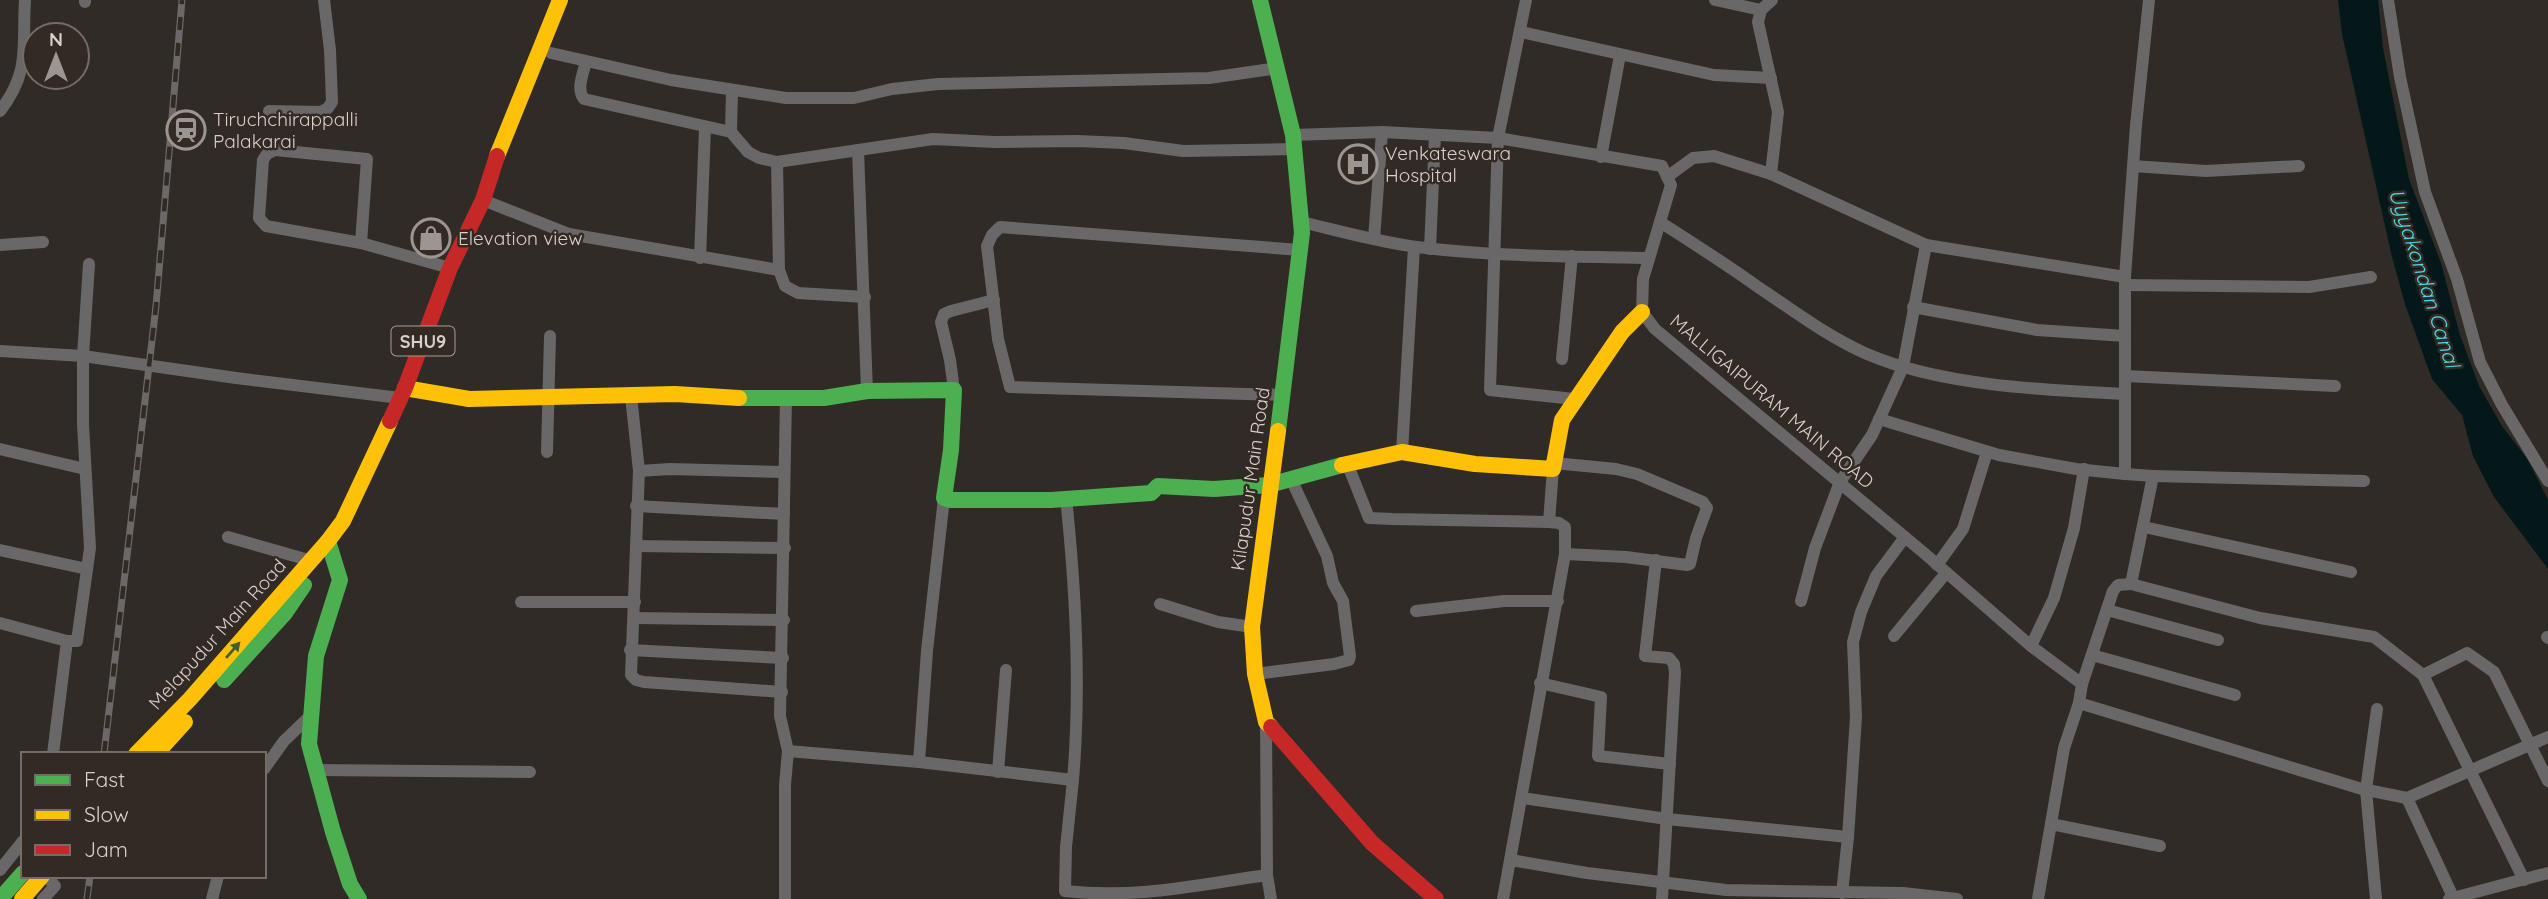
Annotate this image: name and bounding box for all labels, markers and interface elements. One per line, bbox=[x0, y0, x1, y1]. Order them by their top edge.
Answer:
north arrow bbox=[21, 21, 91, 91]
text: N bbox=[49, 27, 63, 51]
place label: Tiruchchirappalli Palakarai bbox=[213, 107, 358, 153]
station icon: Tiruchchirappalli Palakarai bbox=[165, 109, 207, 151]
place label: Venkateswara Hospital bbox=[1385, 141, 1511, 187]
hospital icon: Venkateswara Hospital bbox=[1337, 143, 1379, 185]
water label: Uyyakondan Canal bbox=[2384, 185, 2467, 373]
shop icon: Elevation view bbox=[410, 217, 452, 259]
place label: Elevation view bbox=[458, 226, 582, 250]
street label: MALLIGAIPURAM MAIN ROAD bbox=[1665, 309, 1879, 493]
road number: SHU9 bbox=[392, 326, 454, 356]
street label: Kilapudur Main Road bbox=[1225, 386, 1275, 572]
street label: Melapudur Main Road bbox=[143, 554, 291, 714]
one-way arrow bbox=[225, 641, 241, 659]
legend bbox=[21, 752, 266, 878]
text: Fast bbox=[84, 766, 125, 792]
text: Slow bbox=[84, 801, 129, 827]
text: Jam bbox=[84, 836, 128, 862]

